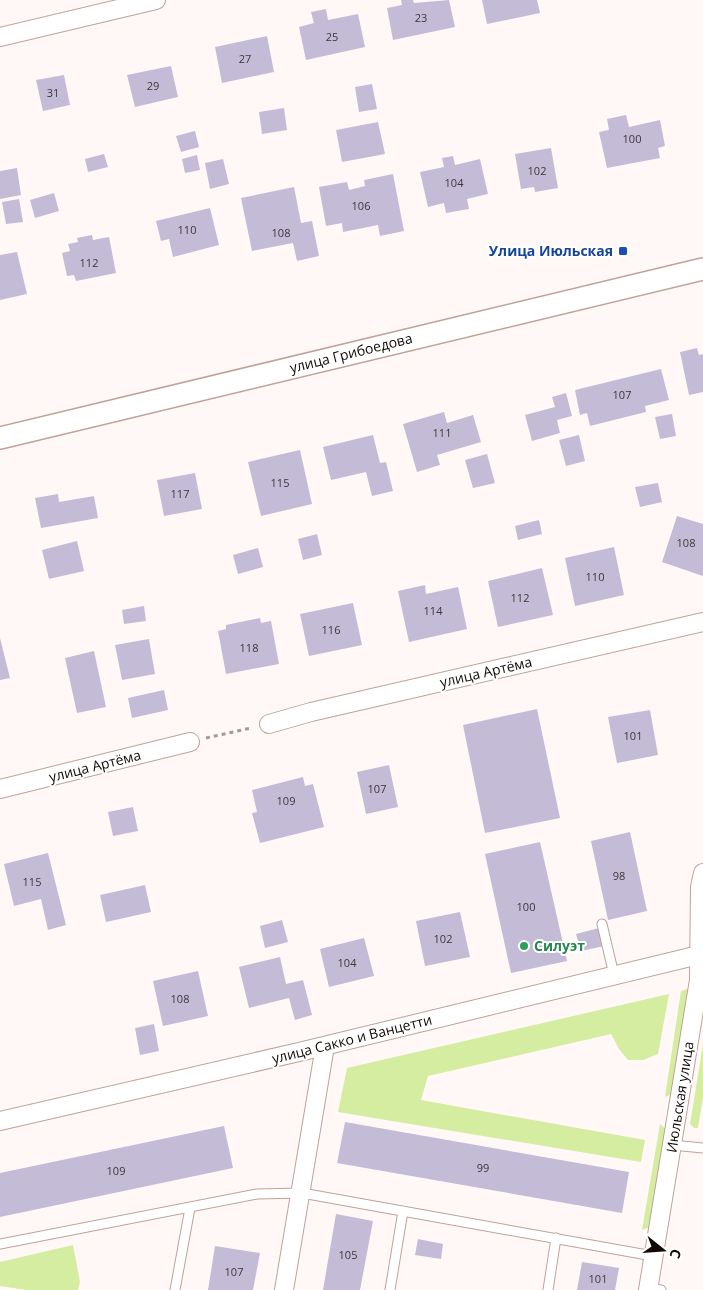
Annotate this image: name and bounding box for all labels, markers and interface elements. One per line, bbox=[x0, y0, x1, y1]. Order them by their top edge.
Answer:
house number: 23 bbox=[415, 10, 427, 25]
house number: 25 bbox=[326, 29, 338, 44]
house number: 27 bbox=[239, 51, 251, 66]
house number: 29 bbox=[147, 78, 159, 93]
house number: 31 bbox=[47, 85, 59, 100]
house number: 100 bbox=[623, 131, 641, 146]
house number: 102 bbox=[528, 163, 546, 178]
house number: 104 bbox=[445, 175, 464, 190]
house number: 106 bbox=[352, 198, 370, 213]
house number: 110 bbox=[178, 222, 196, 237]
house number: 108 bbox=[272, 225, 290, 240]
place label: Улица Июльская bbox=[489, 241, 613, 260]
marker: Улица Июльская bbox=[617, 245, 629, 257]
house number: 112 bbox=[80, 255, 98, 270]
street label: улица Грибоедова bbox=[288, 328, 414, 377]
house number: 107 bbox=[613, 387, 631, 402]
house number: 111 bbox=[433, 425, 451, 440]
house number: 115 bbox=[271, 475, 289, 490]
house number: 117 bbox=[171, 486, 189, 501]
house number: 108 bbox=[677, 535, 695, 550]
house number: 110 bbox=[586, 569, 604, 584]
house number: 112 bbox=[511, 590, 529, 605]
house number: 114 bbox=[424, 603, 443, 618]
house number: 116 bbox=[322, 622, 340, 637]
house number: 118 bbox=[240, 640, 258, 655]
street label: улица Артёма bbox=[438, 652, 534, 691]
house number: 101 bbox=[624, 728, 642, 743]
street label: улица Артёма bbox=[47, 745, 143, 786]
house number: 107 bbox=[368, 781, 386, 796]
house number: 109 bbox=[277, 793, 295, 808]
house number: 98 bbox=[613, 868, 625, 883]
house number: 115 bbox=[23, 874, 41, 889]
house number: 100 bbox=[517, 899, 535, 914]
house number: 102 bbox=[434, 931, 452, 946]
place label: Силуэт bbox=[534, 936, 585, 955]
marker: Силуэт bbox=[518, 940, 530, 952]
house number: 104 bbox=[338, 955, 357, 970]
house number: 108 bbox=[171, 991, 189, 1006]
street label: улица Сакко и Ванцетти bbox=[270, 1009, 434, 1068]
street label: Июльская улица bbox=[661, 1040, 698, 1154]
house number: 99 bbox=[477, 1160, 489, 1175]
house number: 109 bbox=[107, 1163, 125, 1178]
north arrow bbox=[638, 1225, 688, 1275]
house number: 105 bbox=[339, 1247, 357, 1262]
text: С bbox=[665, 1247, 686, 1261]
house number: 107 bbox=[225, 1264, 243, 1279]
house number: 101 bbox=[589, 1271, 607, 1286]

